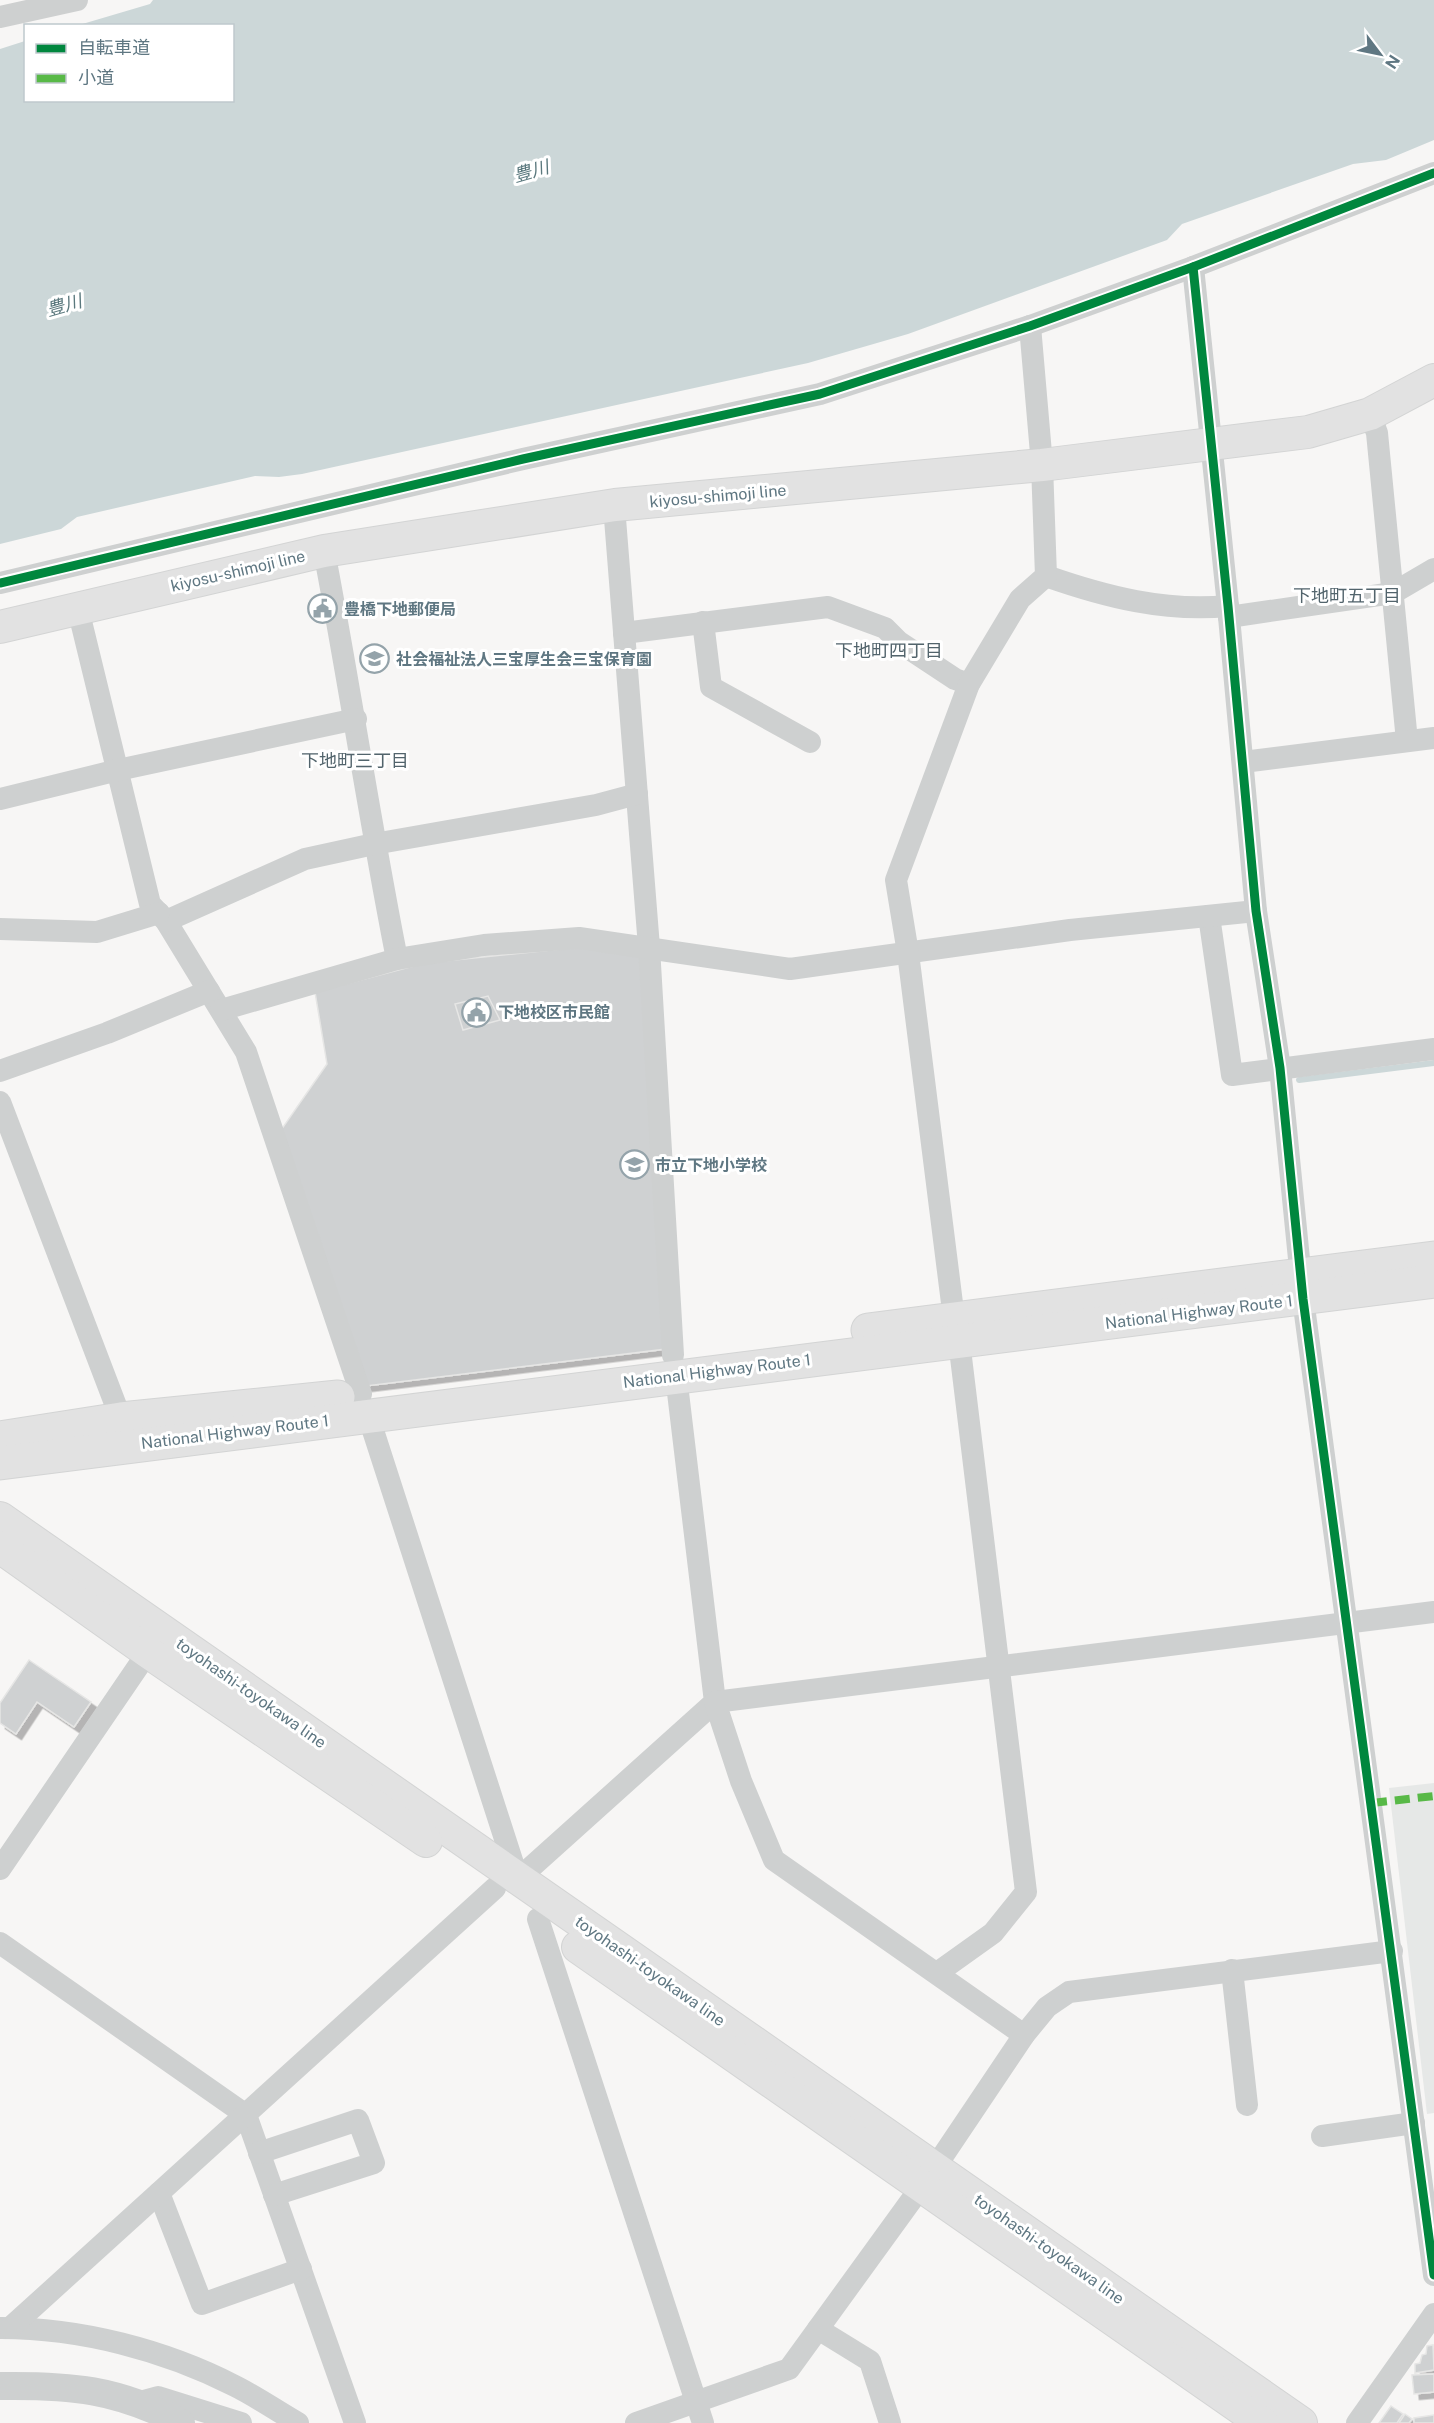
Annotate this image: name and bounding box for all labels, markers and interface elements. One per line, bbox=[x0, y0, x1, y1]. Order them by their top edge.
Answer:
legend bbox=[24, 24, 234, 102]
north arrow bbox=[1350, 24, 1410, 84]
text: 自転車道 bbox=[78, 37, 150, 58]
text: N bbox=[1381, 51, 1404, 72]
text: 小道 bbox=[78, 67, 114, 88]
water label: 豊川 bbox=[511, 155, 553, 186]
water label: 豊川 bbox=[44, 289, 86, 320]
street label: kiyosu-shimoji line bbox=[649, 481, 787, 511]
street label: kiyosu-shimoji line bbox=[169, 546, 307, 596]
district label: 下地町五丁目 bbox=[1293, 585, 1401, 606]
public building icon: 豊橋下地郵便局 bbox=[307, 593, 339, 625]
place label: 豊橋下地郵便局 bbox=[344, 600, 456, 619]
district label: 下地町四丁目 bbox=[835, 640, 943, 661]
school or university icon: 社会福祉法人三宝厚生会三宝保育園 bbox=[359, 643, 391, 675]
place label: 社会福祉法人三宝厚生会三宝保育園 bbox=[396, 650, 652, 669]
district label: 下地町三丁目 bbox=[301, 750, 409, 771]
public building icon: 下地校区市民館 bbox=[461, 996, 493, 1028]
place label: 下地校区市民館 bbox=[498, 1003, 610, 1022]
school or university icon: 市立下地小学校 bbox=[618, 1149, 650, 1181]
place label: 市立下地小学校 bbox=[655, 1156, 767, 1175]
street label: National Highway Route 1 bbox=[1104, 1291, 1294, 1333]
street label: National Highway Route 1 bbox=[622, 1350, 812, 1392]
street label: National Highway Route 1 bbox=[140, 1411, 330, 1453]
street label: toyohashi-toyokawa line bbox=[172, 1634, 330, 1752]
street label: toyohashi-toyokawa line bbox=[571, 1912, 729, 2030]
street label: toyohashi-toyokawa line bbox=[970, 2190, 1128, 2308]

